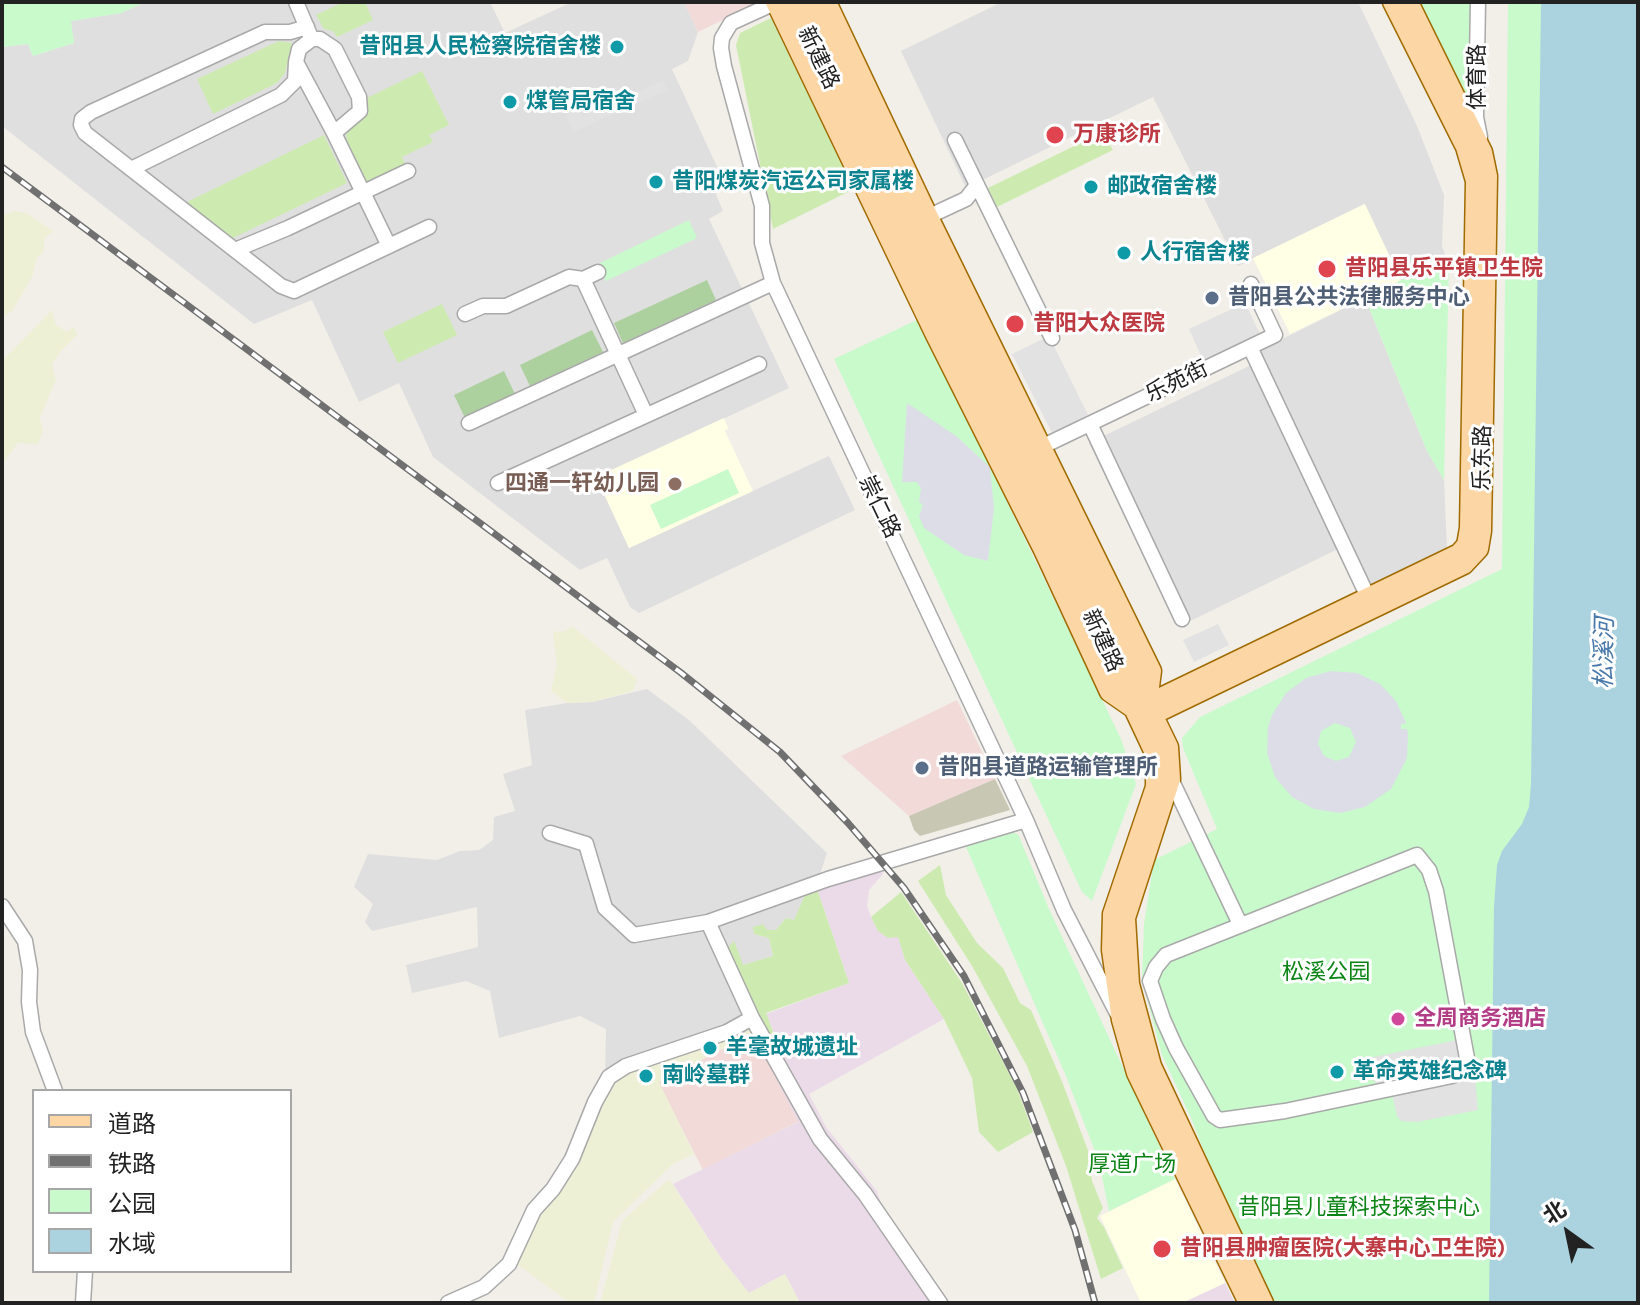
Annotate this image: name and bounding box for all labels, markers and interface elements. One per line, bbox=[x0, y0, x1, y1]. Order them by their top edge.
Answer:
street label: 新建路 bbox=[792, 23, 844, 93]
place label: 昔阳县人民检察院宿舍楼 bbox=[359, 34, 601, 60]
marker: 昔阳县人民检察院宿舍楼 bbox=[608, 38, 626, 56]
street label: 体育路 bbox=[1465, 44, 1491, 110]
place label: 煤管局宿舍 bbox=[526, 89, 636, 115]
marker: 煤管局宿舍 bbox=[501, 93, 519, 111]
place label: 万康诊所 bbox=[1073, 122, 1161, 148]
marker: 万康诊所 bbox=[1044, 124, 1066, 146]
place label: 昔阳煤炭汽运公司家属楼 bbox=[672, 169, 914, 195]
marker: 昔阳煤炭汽运公司家属楼 bbox=[647, 173, 665, 191]
place label: 邮政宿舍楼 bbox=[1107, 174, 1217, 200]
marker: 邮政宿舍楼 bbox=[1082, 178, 1100, 196]
place label: 人行宿舍楼 bbox=[1140, 240, 1250, 266]
marker: 人行宿舍楼 bbox=[1115, 244, 1133, 262]
place label: 昔阳县乐平镇卫生院 bbox=[1345, 256, 1543, 282]
marker: 昔阳县乐平镇卫生院 bbox=[1316, 258, 1338, 280]
place label: 昔阳县公共法律服务中心 bbox=[1228, 285, 1470, 311]
marker: 昔阳县公共法律服务中心 bbox=[1203, 289, 1221, 307]
place label: 昔阳大众医院 bbox=[1033, 311, 1165, 337]
marker: 昔阳大众医院 bbox=[1004, 313, 1026, 335]
street label: 乐苑街 bbox=[1142, 356, 1212, 408]
street label: 乐东路 bbox=[1469, 425, 1497, 491]
place label: 四通一轩幼儿园 bbox=[505, 471, 659, 497]
street label: 崇仁路 bbox=[853, 472, 905, 542]
marker: 四通一轩幼儿园 bbox=[666, 475, 684, 493]
street label: 新建路 bbox=[1076, 606, 1128, 676]
water label: 松溪河 bbox=[1590, 617, 1620, 689]
place label: 昔阳县道路运输管理所 bbox=[938, 755, 1158, 781]
marker: 昔阳县道路运输管理所 bbox=[913, 759, 931, 777]
park label: 松溪公园 bbox=[1282, 960, 1370, 986]
place label: 全周商务酒店 bbox=[1414, 1006, 1546, 1032]
marker: 全周商务酒店 bbox=[1389, 1010, 1407, 1028]
place label: 羊毫故城遗址 bbox=[726, 1035, 858, 1061]
marker: 羊毫故城遗址 bbox=[701, 1039, 719, 1057]
place label: 革命英雄纪念碑 bbox=[1353, 1059, 1507, 1085]
place label: 南岭墓群 bbox=[662, 1063, 750, 1089]
marker: 革命英雄纪念碑 bbox=[1328, 1063, 1346, 1081]
marker: 南岭墓群 bbox=[637, 1067, 655, 1085]
legend bbox=[32, 1089, 292, 1273]
text: 道路 bbox=[108, 1110, 156, 1138]
text: 铁路 bbox=[108, 1150, 156, 1178]
park label: 厚道广场 bbox=[1088, 1152, 1176, 1178]
text: 公园 bbox=[108, 1190, 156, 1218]
north arrow bbox=[1528, 1193, 1608, 1273]
park label: 昔阳县儿童科技探索中心 bbox=[1238, 1195, 1480, 1221]
text: 北 bbox=[1539, 1196, 1571, 1230]
text: 水域 bbox=[108, 1230, 156, 1258]
place label: 昔阳县肿瘤医院(大寨中心卫生院) bbox=[1180, 1236, 1506, 1262]
marker: 昔阳县肿瘤医院(大寨中心卫生院) bbox=[1151, 1238, 1173, 1260]

